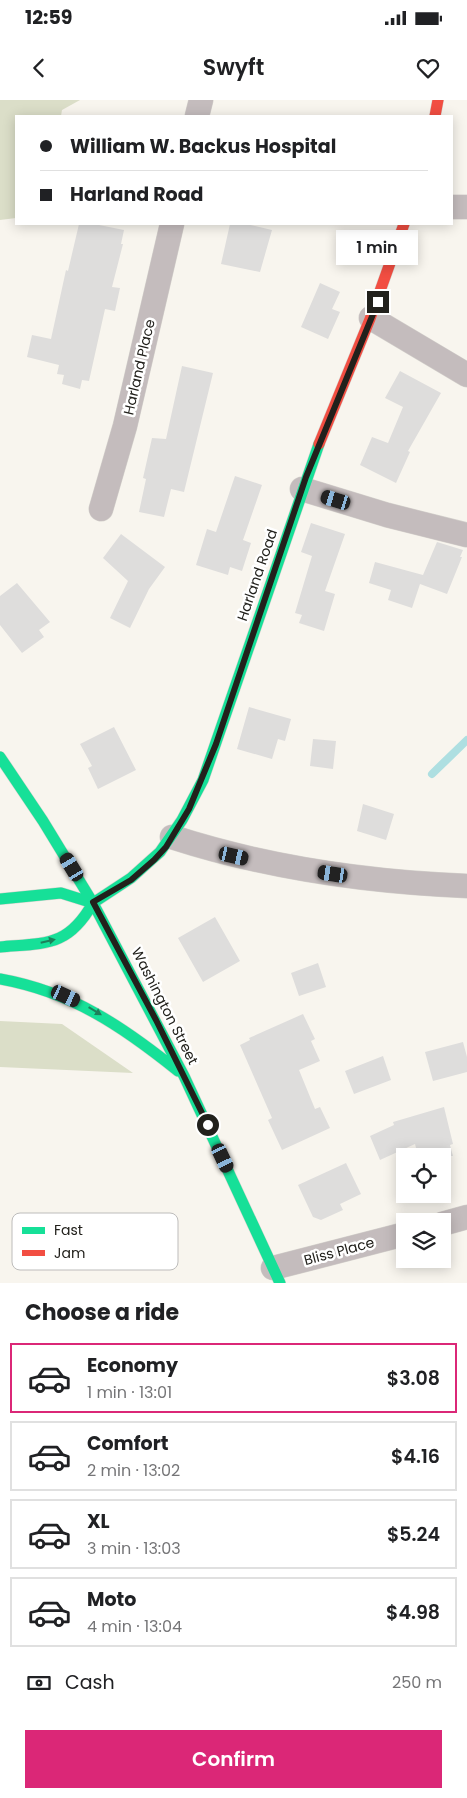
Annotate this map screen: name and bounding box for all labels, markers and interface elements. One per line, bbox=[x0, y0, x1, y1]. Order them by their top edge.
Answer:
text: 12:59 bbox=[25, 4, 72, 31]
text: Swyft bbox=[203, 52, 264, 83]
icon: back bbox=[25, 54, 53, 82]
icon: heart bbox=[414, 54, 442, 82]
text: William W. Backus Hospital bbox=[70, 133, 336, 160]
text: Harland Road bbox=[70, 181, 203, 208]
callout: 1 min bbox=[337, 230, 419, 264]
text: 1 min bbox=[356, 236, 398, 259]
route end bbox=[367, 291, 389, 313]
street label: Harland Place bbox=[118, 317, 160, 417]
car bbox=[319, 488, 352, 512]
street label: Harland Road bbox=[232, 526, 282, 624]
car bbox=[217, 845, 250, 867]
car bbox=[57, 850, 86, 884]
car bbox=[317, 864, 348, 884]
one-way arrow bbox=[41, 937, 56, 945]
street label: Washington Street bbox=[127, 944, 203, 1068]
car bbox=[49, 983, 82, 1009]
one-way arrow bbox=[88, 1007, 101, 1016]
route start bbox=[197, 1114, 219, 1136]
car bbox=[209, 1141, 236, 1175]
map controls bbox=[396, 1148, 451, 1268]
button: locate bbox=[396, 1148, 451, 1203]
legend bbox=[12, 1213, 178, 1270]
button: layers bbox=[396, 1213, 451, 1268]
text: Fast bbox=[54, 1220, 83, 1240]
street label: Bliss Place bbox=[302, 1232, 377, 1270]
text: Jam bbox=[54, 1243, 85, 1263]
text: Choose a ride bbox=[25, 1297, 179, 1328]
text: Economy bbox=[87, 1352, 178, 1379]
icon: car bbox=[27, 1356, 72, 1401]
text: $3.08 bbox=[387, 1365, 440, 1392]
text: 1 min · 13:01 bbox=[87, 1381, 172, 1404]
text: Comfort bbox=[87, 1430, 169, 1457]
icon: car bbox=[27, 1434, 72, 1479]
text: $4.16 bbox=[391, 1443, 440, 1470]
text: 2 min · 13:02 bbox=[87, 1459, 180, 1482]
text: XL bbox=[87, 1508, 110, 1535]
icon: car bbox=[27, 1512, 72, 1557]
text: $5.24 bbox=[387, 1521, 440, 1548]
text: 3 min · 13:03 bbox=[87, 1537, 181, 1560]
text: Moto bbox=[87, 1586, 136, 1613]
icon: car bbox=[27, 1590, 72, 1635]
text: $4.98 bbox=[386, 1599, 440, 1626]
text: 4 min · 13:04 bbox=[87, 1615, 182, 1638]
icon: cash bbox=[25, 1669, 53, 1697]
text: Cash bbox=[65, 1669, 115, 1696]
text: 250 m bbox=[392, 1671, 442, 1694]
button: Confirm bbox=[25, 1730, 442, 1788]

